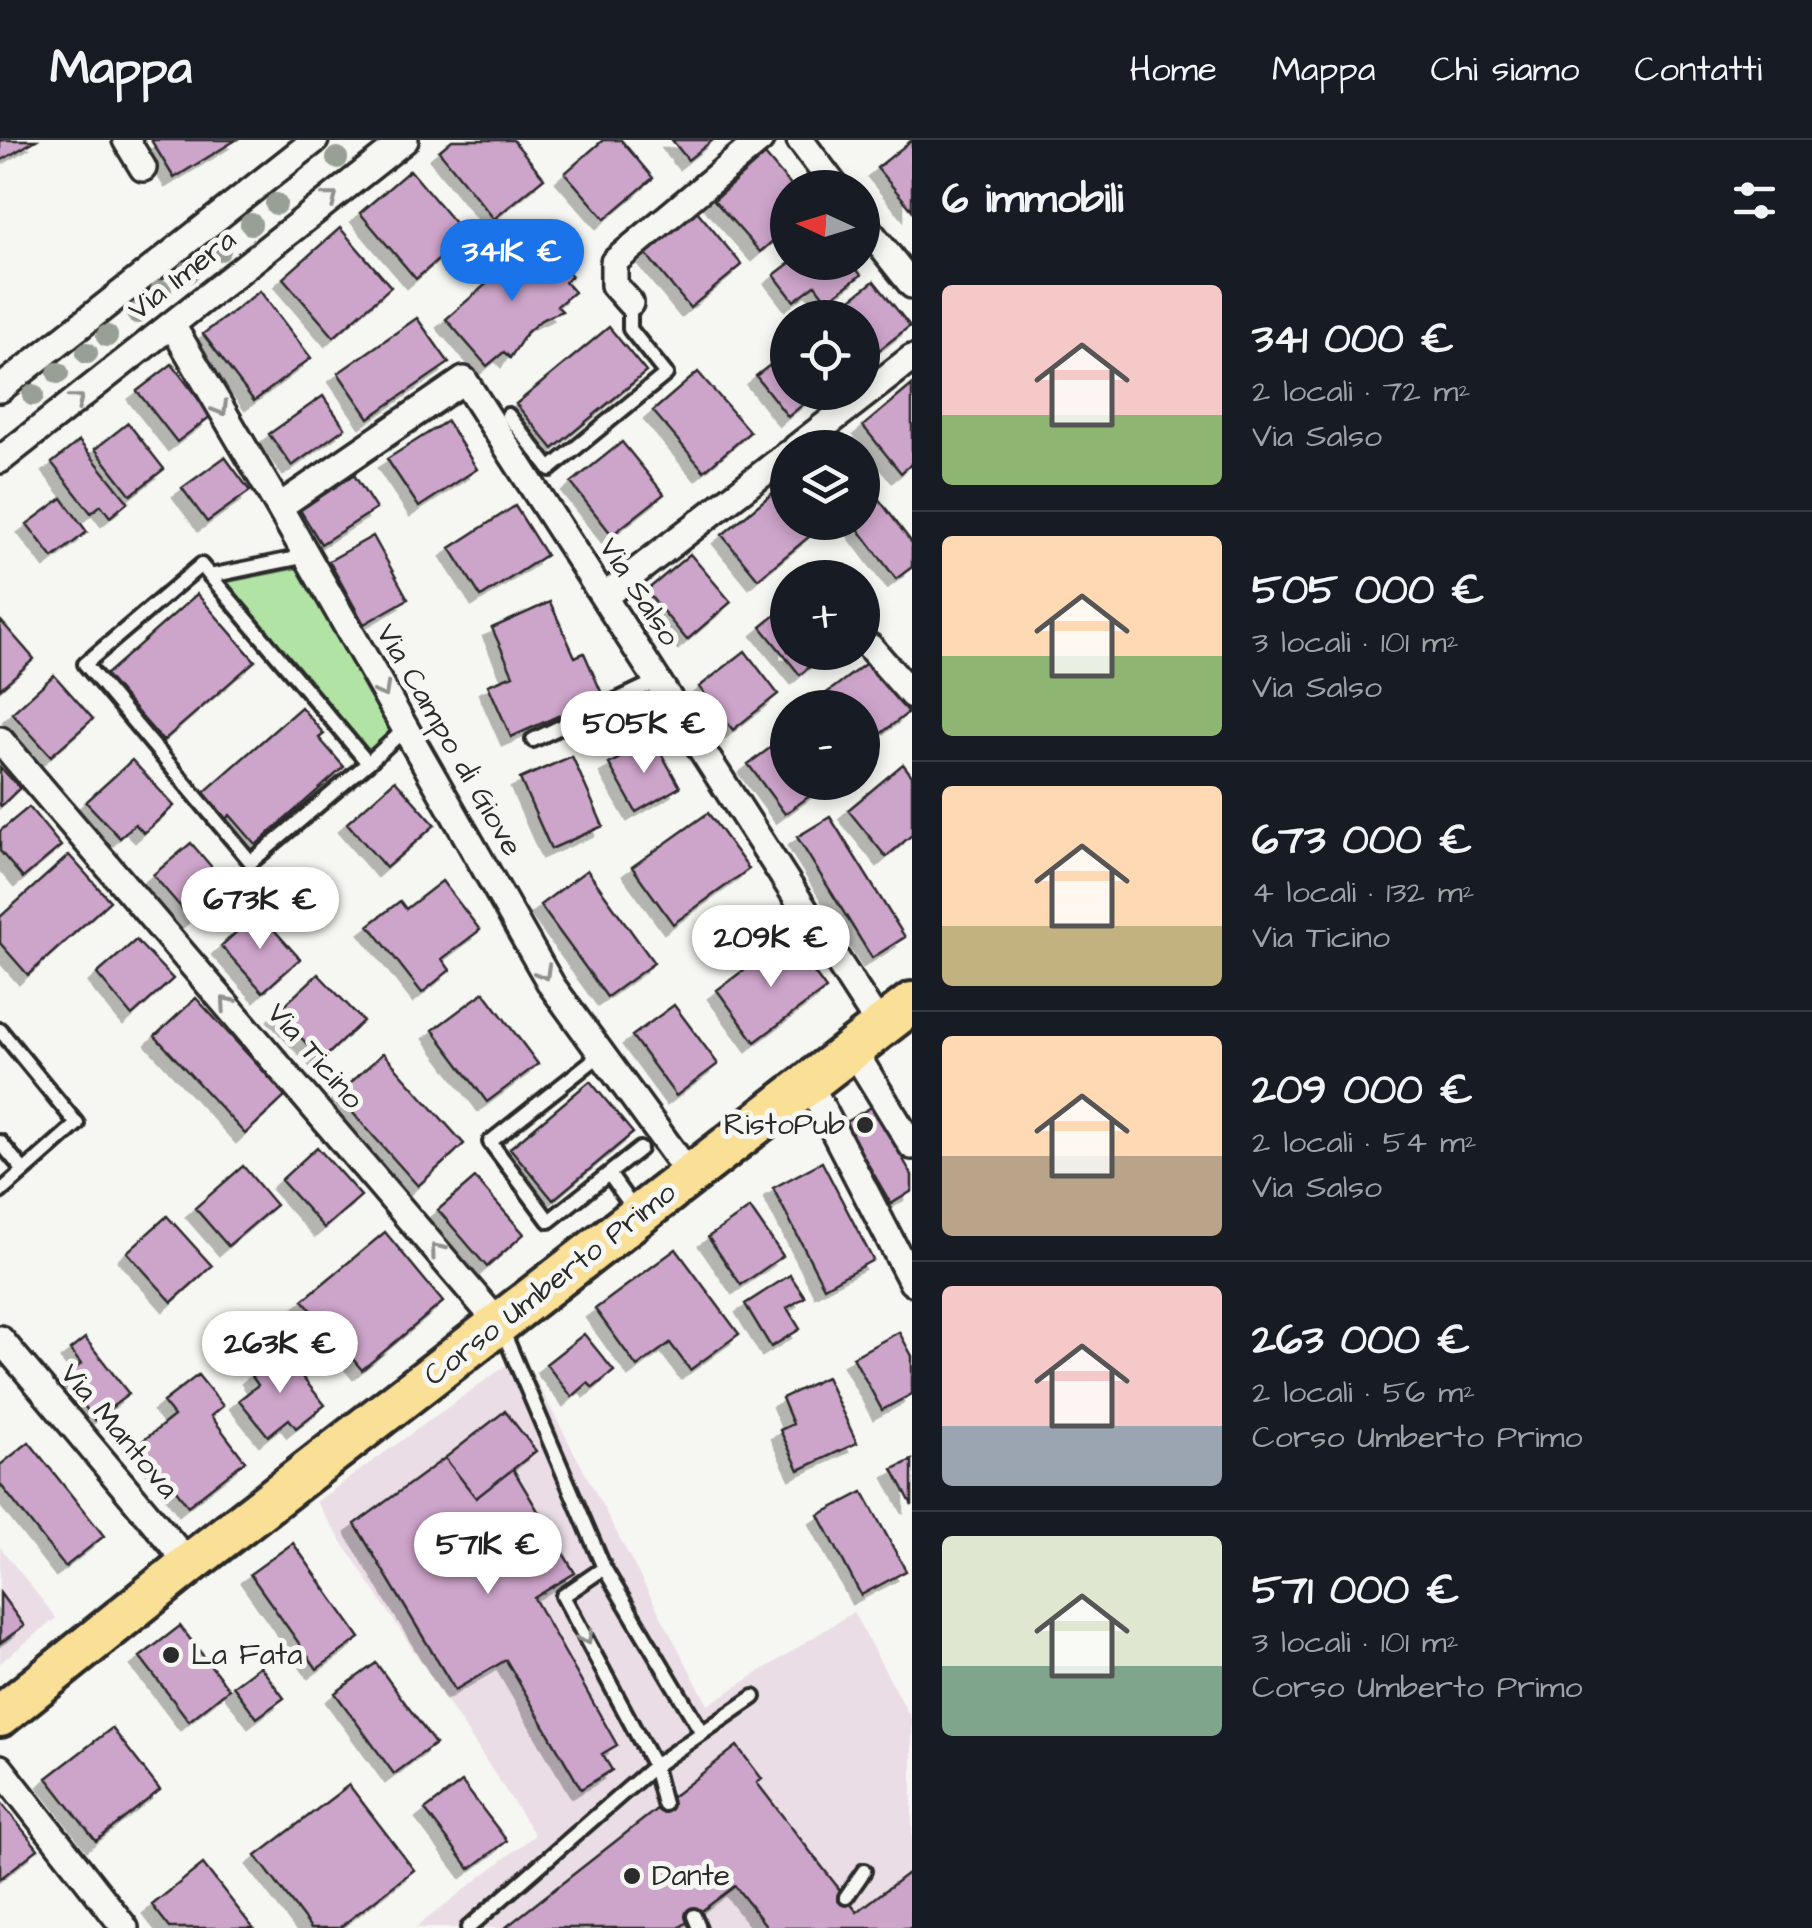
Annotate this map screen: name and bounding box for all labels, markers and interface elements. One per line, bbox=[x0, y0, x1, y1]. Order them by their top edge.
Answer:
text: Mappa bbox=[50, 36, 192, 102]
text: Home bbox=[1130, 45, 1217, 94]
text: Mappa bbox=[1272, 45, 1375, 94]
text: Chi siamo bbox=[1430, 45, 1579, 94]
text: Contatti bbox=[1634, 45, 1762, 94]
north arrow bbox=[770, 170, 880, 280]
map controls bbox=[770, 170, 880, 800]
text: 6 immobili bbox=[942, 171, 1123, 229]
icon: filters bbox=[1727, 173, 1782, 228]
one-way arrow bbox=[320, 192, 338, 210]
street label: Via Imera bbox=[119, 219, 245, 331]
pin: 341K € bbox=[431, 219, 593, 304]
text: 341K € bbox=[462, 229, 562, 274]
button: locate bbox=[770, 300, 880, 410]
text: 341 000 € bbox=[1252, 311, 1454, 369]
icon: home bbox=[1022, 325, 1142, 445]
text: 2 locali · 72 m² bbox=[1252, 369, 1470, 414]
one-way arrow bbox=[65, 394, 83, 412]
one-way arrow bbox=[209, 398, 228, 416]
text: Via Salso bbox=[1252, 414, 1382, 459]
button: layers bbox=[770, 430, 880, 540]
street label: Via Salso bbox=[588, 529, 690, 655]
button: + bbox=[770, 560, 880, 670]
text: 505 000 € bbox=[1252, 562, 1484, 620]
icon: home bbox=[1022, 576, 1142, 696]
street label: Via Campo di Giove bbox=[365, 616, 533, 864]
text: 3 locali · 101 m² bbox=[1252, 620, 1459, 665]
text: Via Salso bbox=[1252, 665, 1382, 710]
one-way arrow bbox=[371, 680, 391, 698]
button: − bbox=[770, 690, 880, 800]
pin: 505K € bbox=[563, 691, 725, 776]
text: 505K € bbox=[582, 701, 706, 746]
text: 673 000 € bbox=[1252, 812, 1472, 870]
icon: home bbox=[1022, 826, 1142, 946]
pin: 673K € bbox=[179, 867, 341, 952]
text: 4 locali · 132 m² bbox=[1252, 870, 1475, 915]
text: 673K € bbox=[203, 877, 317, 922]
pin: 209K € bbox=[690, 905, 852, 990]
text: 209K € bbox=[714, 915, 828, 960]
text: Via Ticino bbox=[1252, 915, 1390, 960]
one-way arrow bbox=[532, 962, 551, 980]
street label: Via Ticino bbox=[257, 993, 373, 1119]
one-way arrow bbox=[220, 996, 238, 1014]
text: 209 000 € bbox=[1252, 1062, 1473, 1120]
icon: home bbox=[1022, 1076, 1142, 1196]
place label: RistoPub bbox=[724, 1104, 845, 1146]
marker: RistoPub bbox=[854, 1114, 876, 1136]
text: 2 locali · 54 m² bbox=[1252, 1120, 1477, 1165]
text: Via Salso bbox=[1252, 1165, 1382, 1210]
street label: Corso Umberto Primo bbox=[415, 1172, 685, 1396]
one-way arrow bbox=[431, 1243, 449, 1262]
pin: 263K € bbox=[199, 1311, 361, 1396]
text: 263 000 € bbox=[1252, 1312, 1470, 1370]
text: 263K € bbox=[224, 1321, 336, 1366]
icon: home bbox=[1022, 1326, 1142, 1446]
street label: Via Mantova bbox=[50, 1354, 188, 1508]
text: 2 locali · 56 m² bbox=[1252, 1370, 1475, 1415]
text: Corso Umberto Primo bbox=[1252, 1415, 1583, 1460]
pin: 571K € bbox=[407, 1512, 569, 1597]
text: 571K € bbox=[436, 1522, 540, 1567]
text: 571 000 € bbox=[1252, 1562, 1459, 1620]
icon: home bbox=[1022, 1576, 1142, 1696]
text: 3 locali · 101 m² bbox=[1252, 1620, 1459, 1665]
one-way arrow bbox=[573, 1628, 593, 1646]
place label: La Fata bbox=[191, 1634, 302, 1676]
marker: La Fata bbox=[160, 1644, 182, 1666]
text: Corso Umberto Primo bbox=[1252, 1665, 1583, 1710]
place label: Dante bbox=[652, 1855, 730, 1897]
marker: Dante bbox=[621, 1865, 643, 1887]

